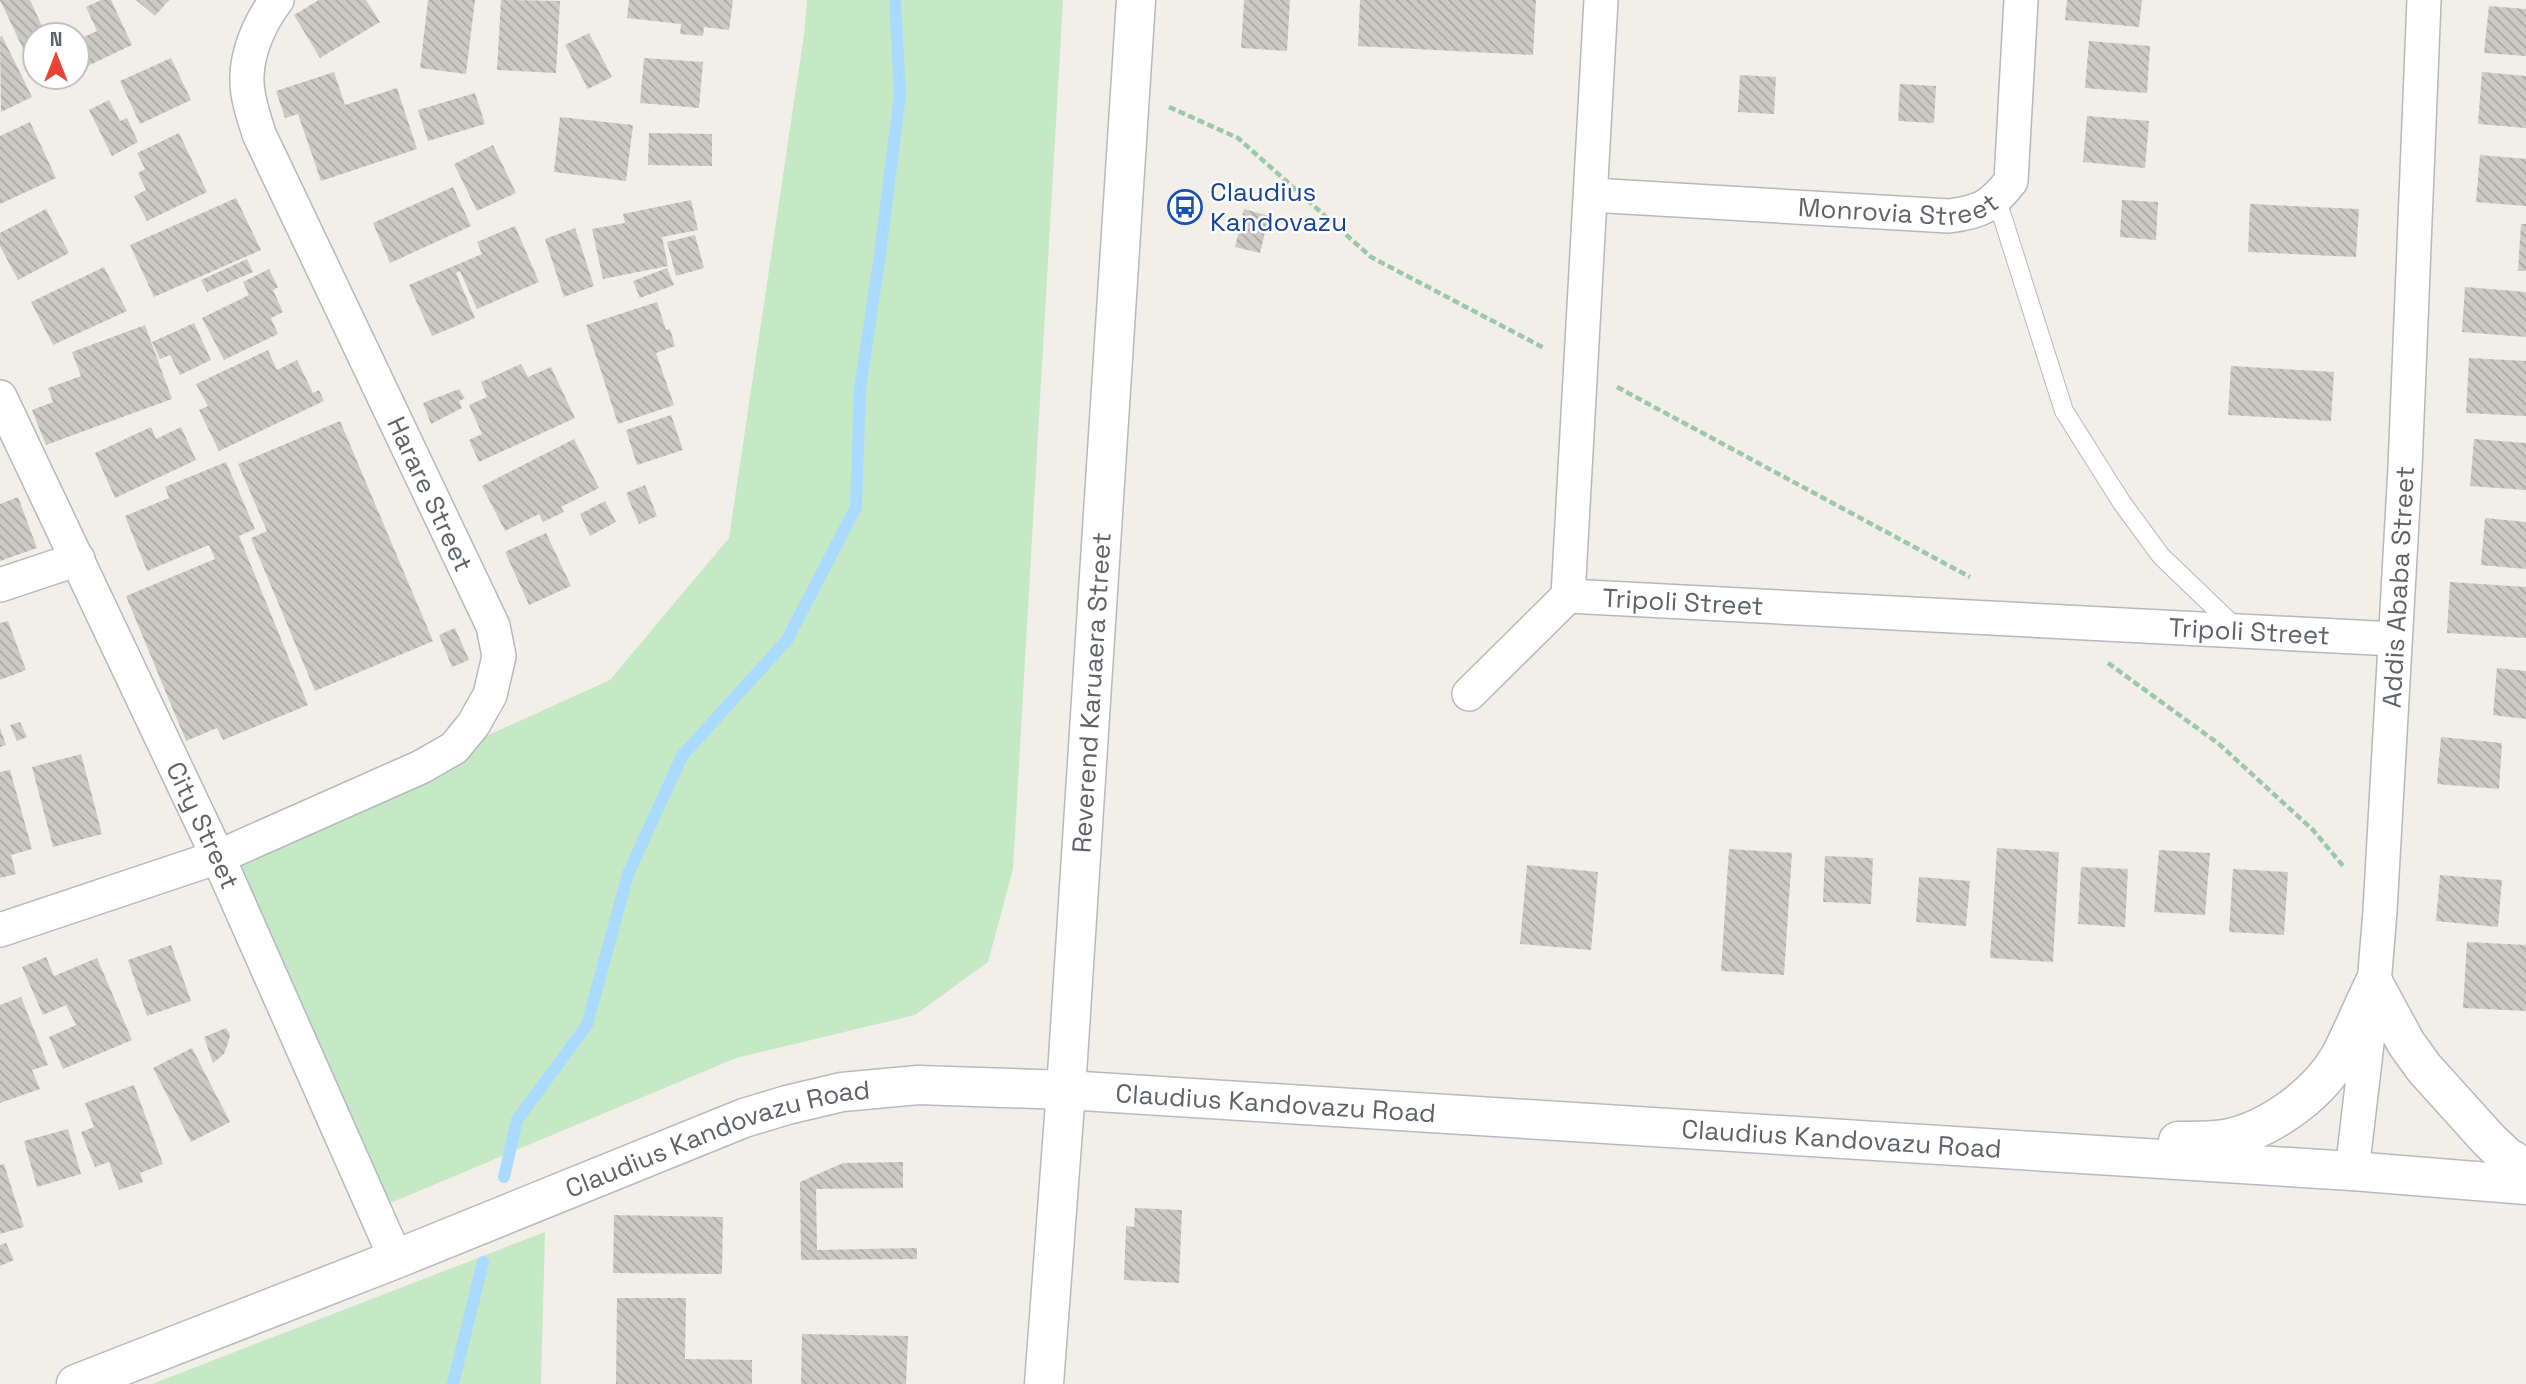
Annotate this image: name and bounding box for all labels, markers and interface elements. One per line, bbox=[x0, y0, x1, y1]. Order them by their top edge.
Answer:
north arrow bbox=[21, 21, 91, 91]
text: N bbox=[50, 27, 62, 52]
place label: Claudius Kandovazu bbox=[1210, 175, 1347, 239]
street label: Monrovia Street bbox=[1797, 186, 2005, 233]
bus stop icon: Claudius Kandovazu bbox=[1166, 188, 1204, 226]
street label: Harare Street bbox=[379, 411, 481, 577]
street label: Addis Ababa Street bbox=[2374, 465, 2422, 709]
street label: Reverend Karuaera Street bbox=[1064, 531, 1119, 854]
street label: Tripoli Street bbox=[1602, 581, 1764, 623]
street label: Tripoli Street bbox=[2168, 610, 2331, 653]
street label: City Street bbox=[158, 756, 247, 895]
street label: Claudius Kandovazu Road bbox=[560, 1073, 871, 1206]
street label: Claudius Kandovazu Road bbox=[1115, 1076, 1437, 1130]
street label: Claudius Kandovazu Road bbox=[1680, 1112, 2003, 1166]

